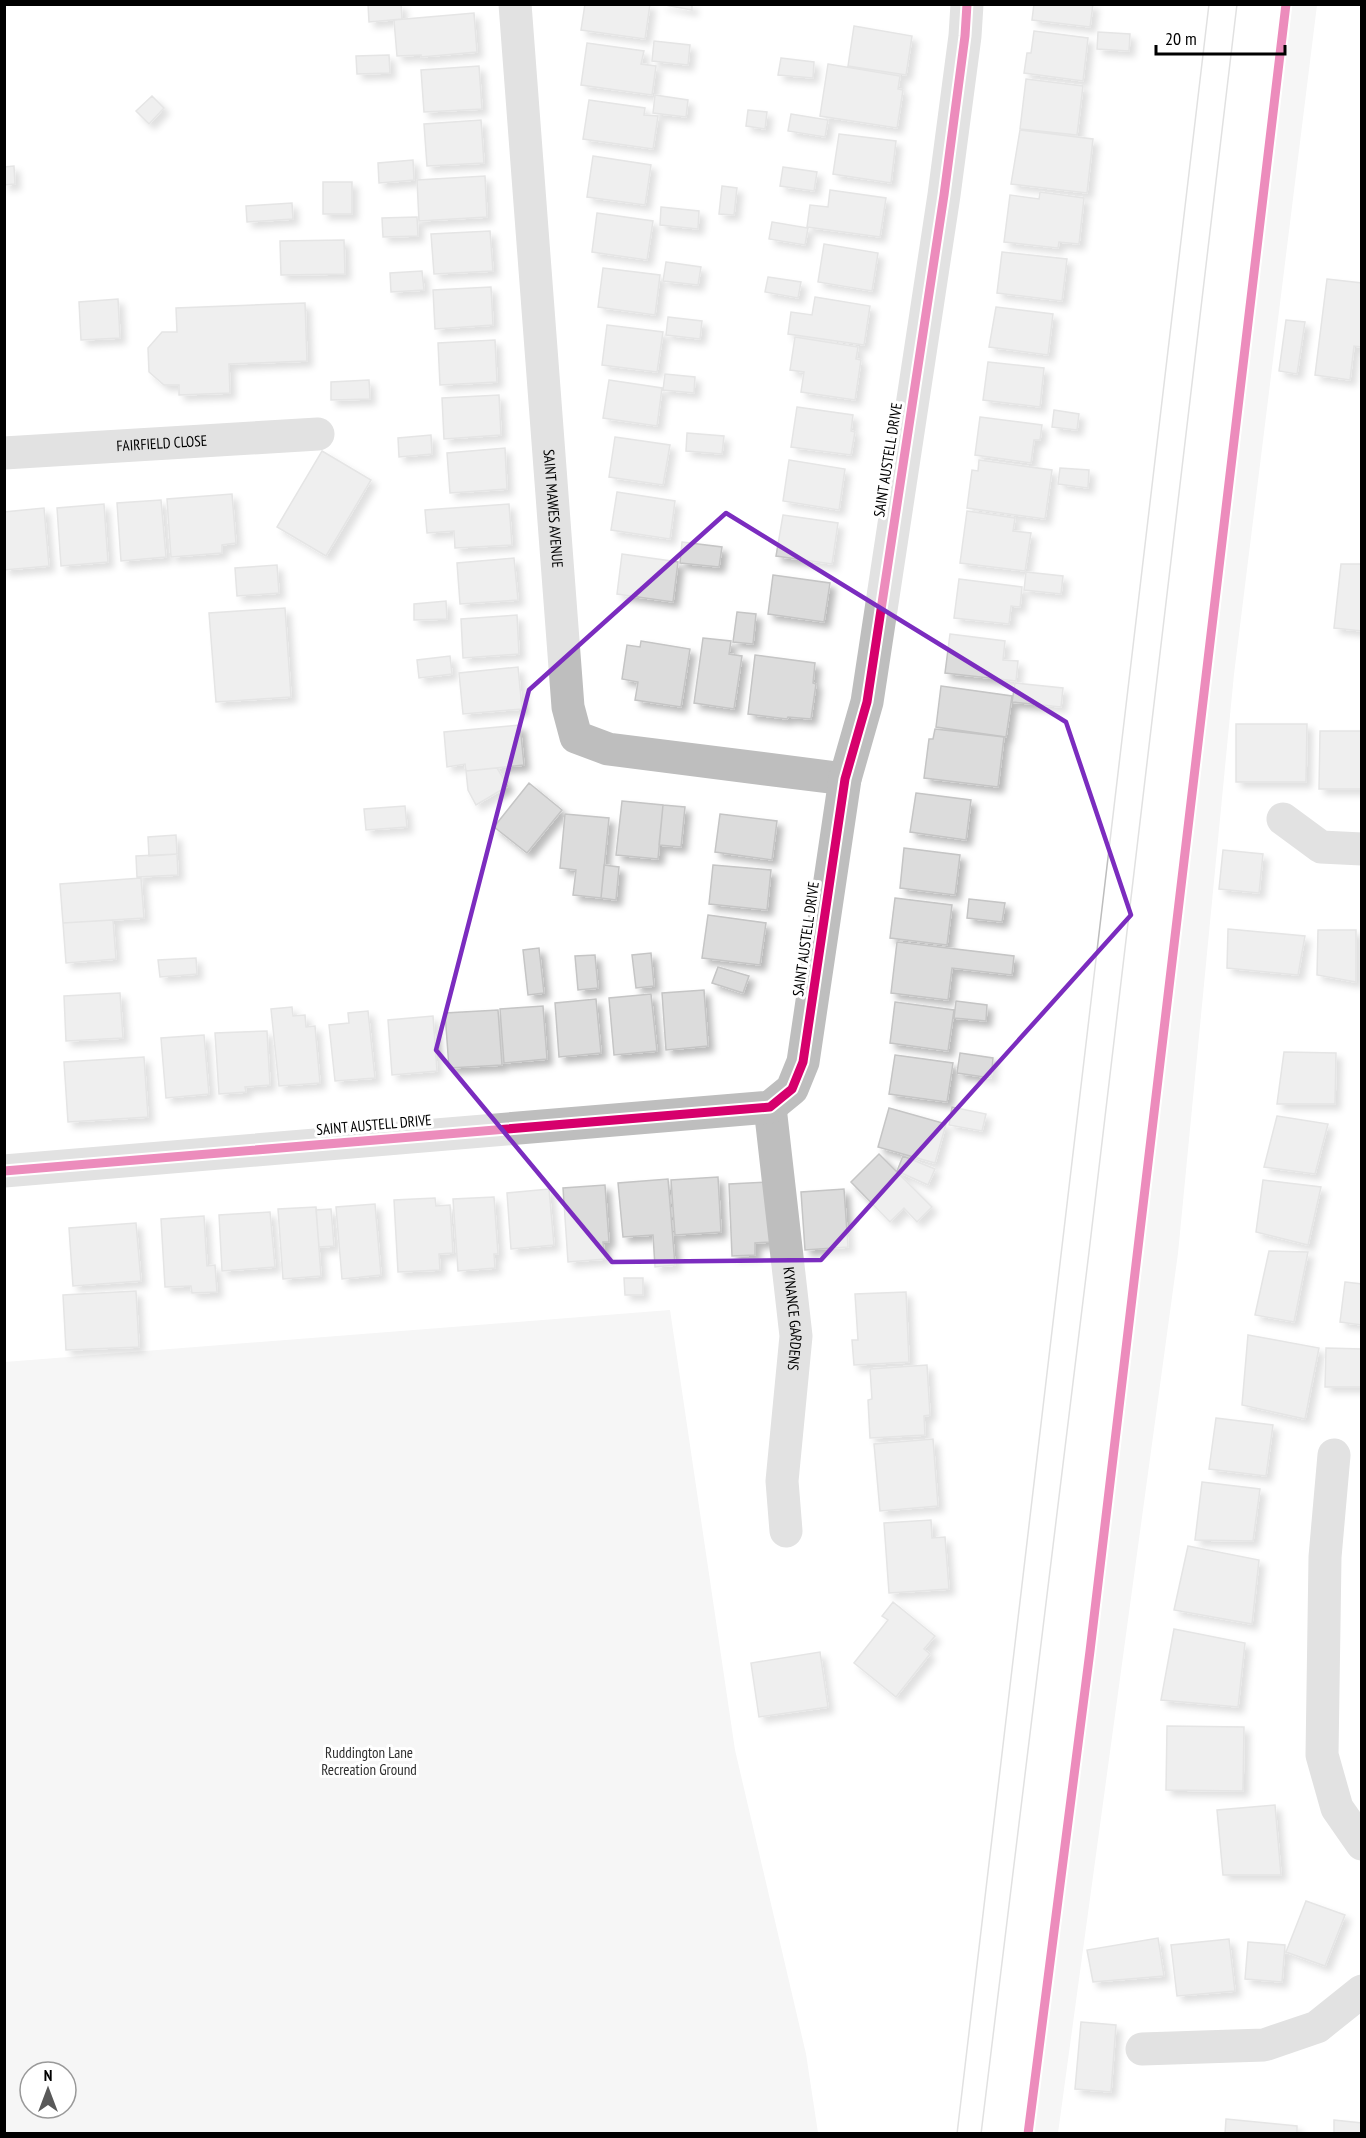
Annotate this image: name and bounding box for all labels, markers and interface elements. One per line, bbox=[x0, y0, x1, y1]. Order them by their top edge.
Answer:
scale bar bbox=[1156, 18, 1285, 56]
text: 20 m bbox=[1165, 27, 1197, 50]
street label: SAINT AUSTELL DRIVE bbox=[869, 401, 906, 519]
street label: FAIRFIELD CLOSE bbox=[116, 431, 208, 455]
street label: SAINT MAWES AVENUE bbox=[540, 449, 567, 568]
street label: SAINT AUSTELL DRIVE bbox=[788, 880, 823, 997]
street label: SAINT AUSTELL DRIVE bbox=[316, 1110, 432, 1139]
street label: KYNANCE GARDENS bbox=[779, 1266, 806, 1371]
park label: Ruddington Lane Recreation Ground bbox=[321, 1743, 417, 1779]
north arrow bbox=[18, 2060, 78, 2120]
text: N bbox=[44, 2065, 52, 2085]

